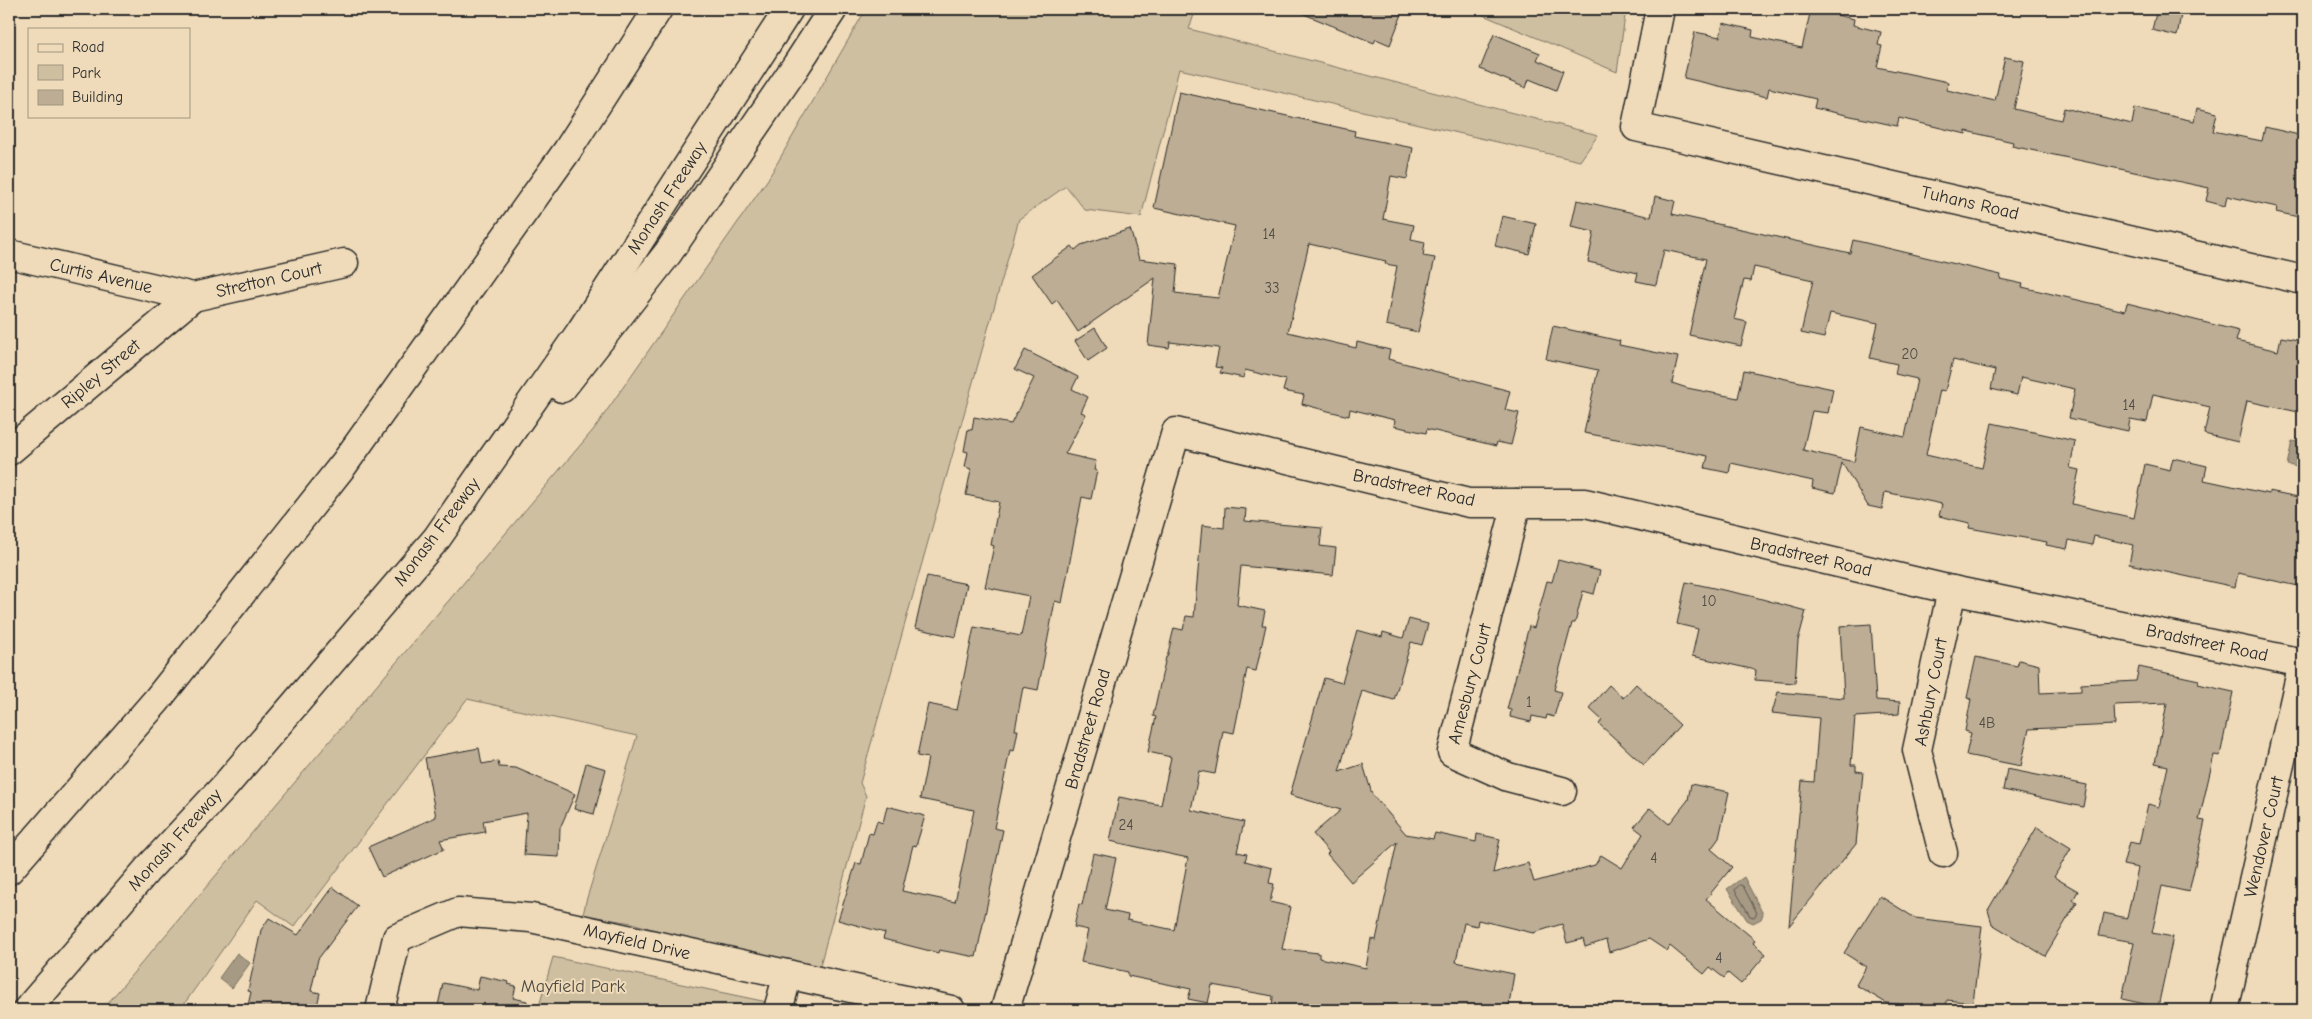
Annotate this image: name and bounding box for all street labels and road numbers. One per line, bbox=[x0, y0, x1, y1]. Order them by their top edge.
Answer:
street label: Monash Freeway bbox=[623, 137, 712, 258]
street label: Tuhans Road bbox=[1919, 182, 2021, 224]
street label: Curtis Avenue bbox=[48, 254, 154, 298]
street label: Stretton Court bbox=[214, 257, 325, 302]
street label: Ripley Street bbox=[57, 334, 145, 413]
street label: Bradstreet Road bbox=[1351, 465, 1477, 511]
street label: Monash Freeway bbox=[389, 473, 485, 590]
street label: Bradstreet Road bbox=[1748, 533, 1874, 581]
street label: Bradstreet Road bbox=[2144, 620, 2270, 666]
street label: Amesbury Court bbox=[1444, 621, 1496, 747]
street label: Ashbury Court bbox=[1910, 635, 1952, 748]
street label: Bradstreet Road bbox=[1061, 666, 1115, 792]
street label: Wendover Court bbox=[2240, 774, 2288, 900]
street label: Monash Freeway bbox=[124, 784, 227, 895]
street label: Mayfield Drive bbox=[582, 920, 692, 964]

